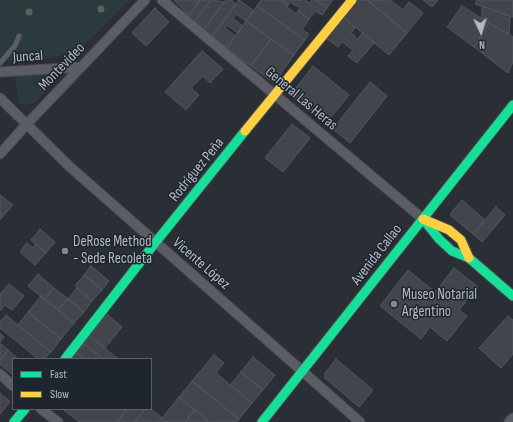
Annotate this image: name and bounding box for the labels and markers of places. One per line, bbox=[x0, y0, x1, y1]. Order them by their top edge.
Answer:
place label: DeRose Method - Sede Recoleta bbox=[73, 233, 152, 268]
marker: DeRose Method - Sede Recoleta bbox=[60, 246, 70, 256]
place label: Museo Notarial Argentino bbox=[402, 286, 477, 321]
marker: Museo Notarial Argentino bbox=[389, 299, 399, 309]

